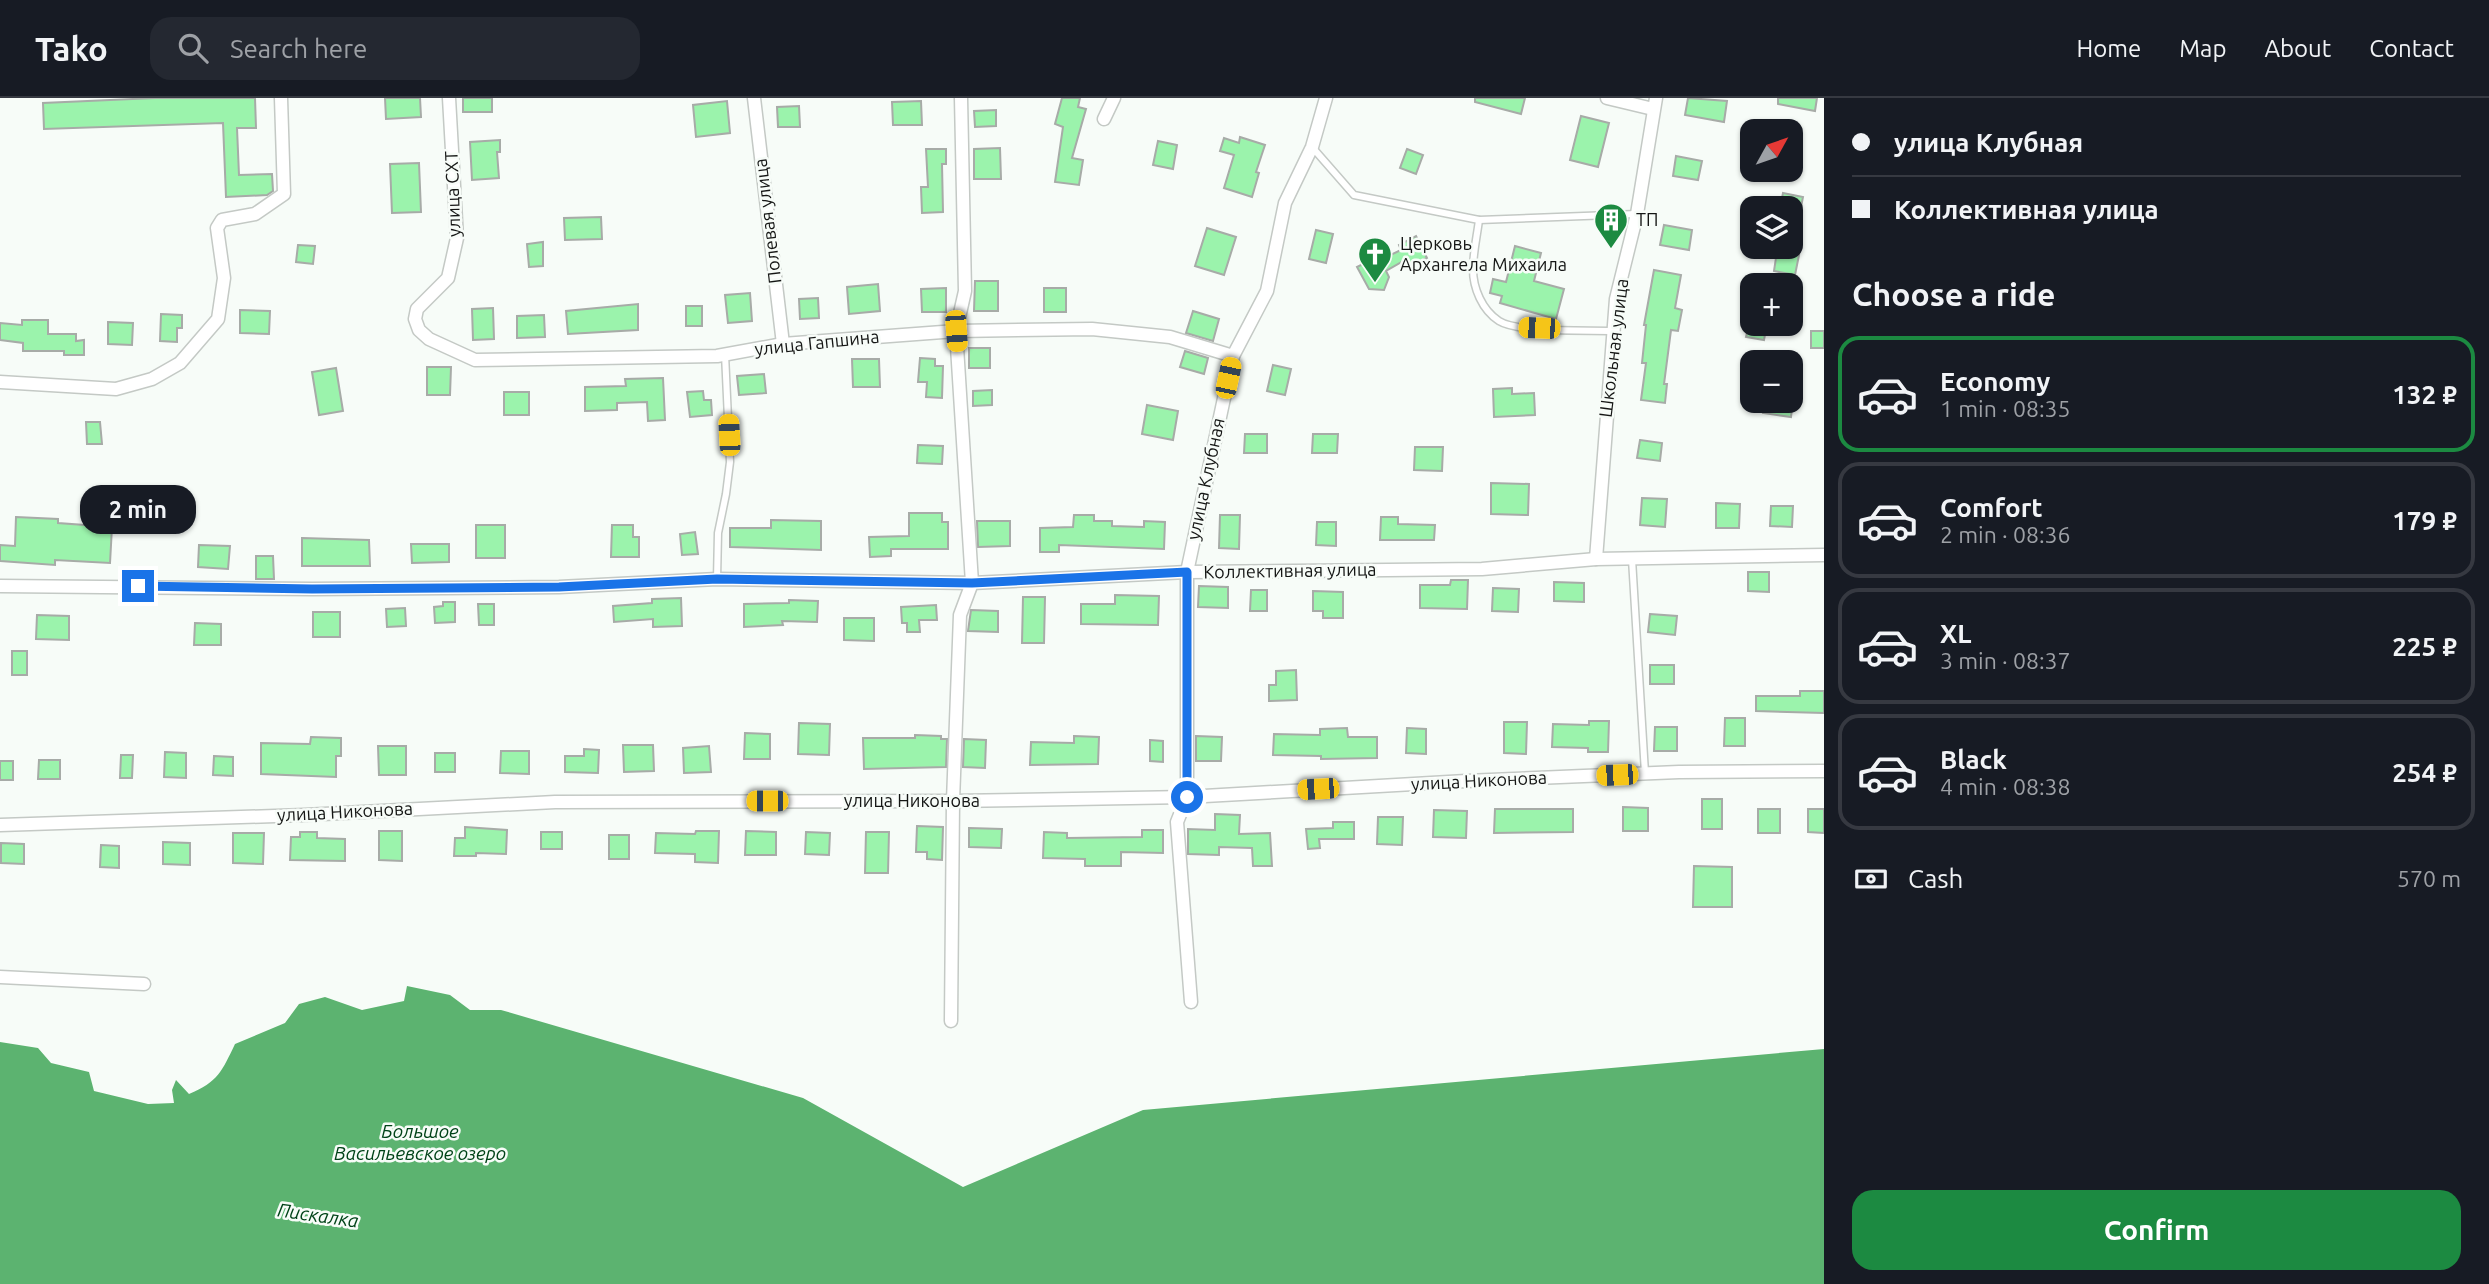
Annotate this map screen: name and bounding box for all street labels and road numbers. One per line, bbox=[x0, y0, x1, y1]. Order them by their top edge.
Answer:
street label: улица СХТ bbox=[441, 151, 463, 237]
street label: Полевая улица bbox=[749, 158, 785, 285]
street label: Школьная улица bbox=[1595, 277, 1631, 418]
street label: улица Гапшина bbox=[753, 326, 880, 359]
street label: улица Клубная bbox=[1182, 416, 1228, 542]
street label: Коллективная улица bbox=[1203, 558, 1377, 582]
street label: улица Никонова bbox=[1410, 766, 1548, 794]
street label: улица Никонова bbox=[844, 790, 980, 810]
street label: улица Никонова bbox=[276, 797, 414, 825]

